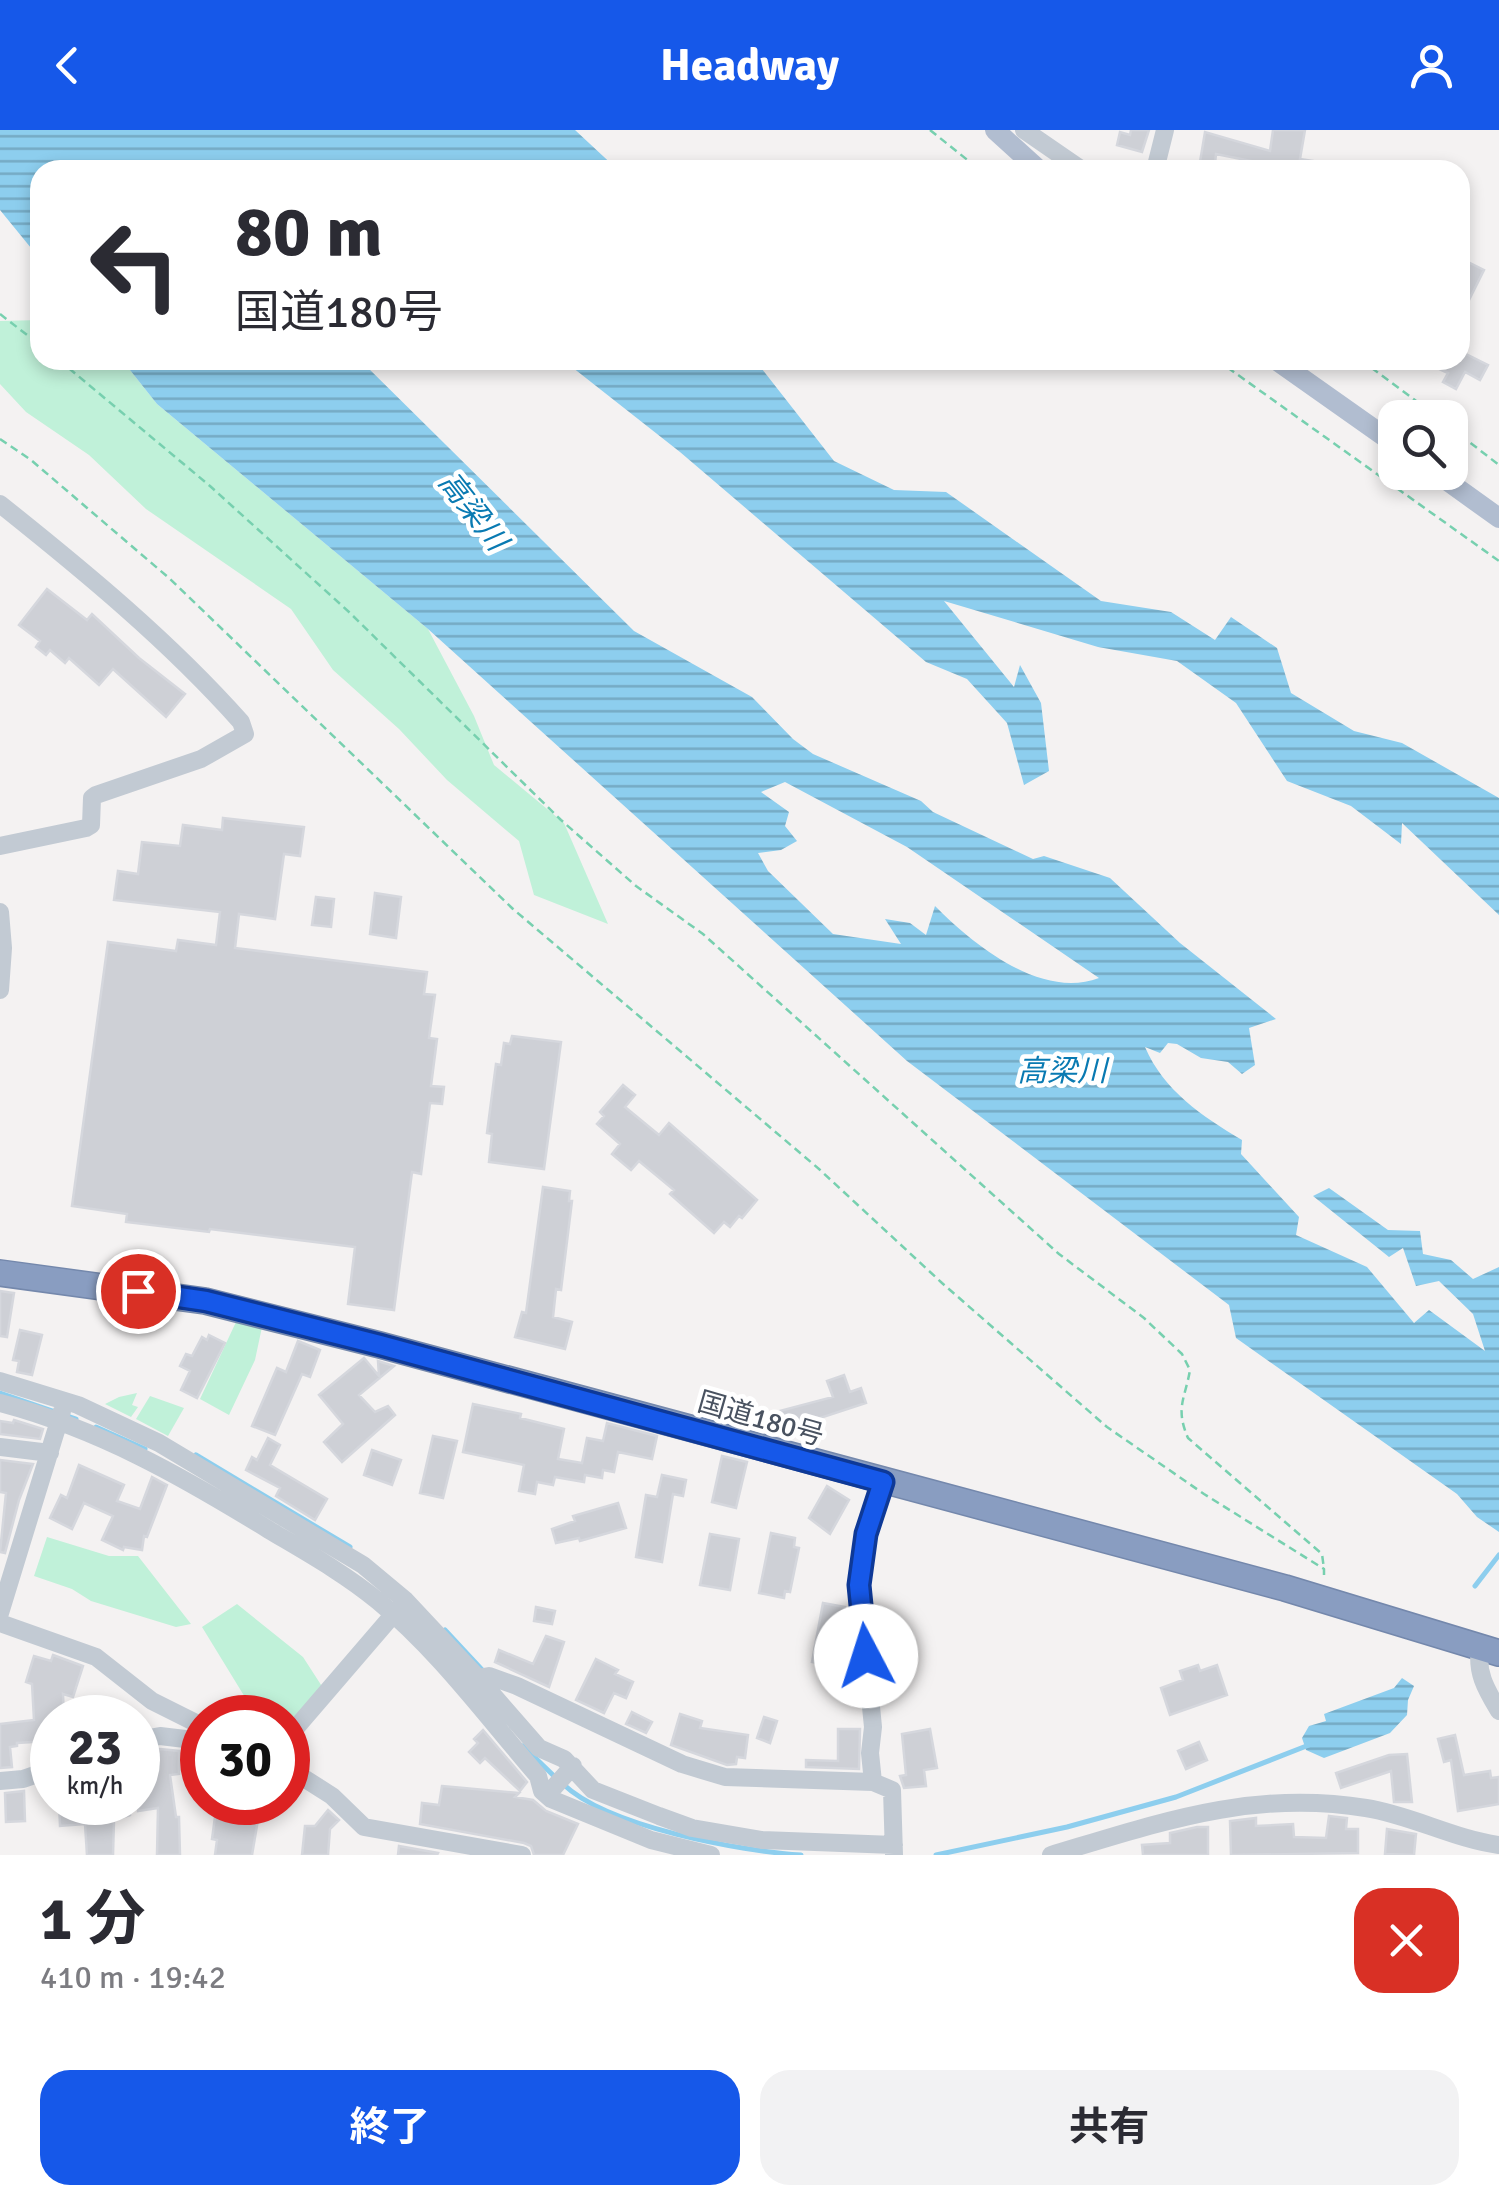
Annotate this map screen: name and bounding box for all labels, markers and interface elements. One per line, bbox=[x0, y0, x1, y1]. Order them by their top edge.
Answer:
icon: back bbox=[40, 38, 95, 93]
text: Headway bbox=[660, 38, 839, 93]
icon: person bbox=[1404, 38, 1459, 93]
text: 80 m bbox=[235, 189, 383, 275]
icon: left bbox=[70, 200, 200, 330]
text: 国道180号 bbox=[235, 285, 443, 340]
map controls bbox=[1378, 400, 1468, 490]
button: search bbox=[1378, 400, 1468, 490]
water label: 高梁川 bbox=[430, 464, 517, 561]
water label: 高梁川 bbox=[1017, 1053, 1110, 1090]
pin bbox=[96, 1249, 181, 1334]
icon: arrive bbox=[111, 1264, 166, 1319]
street label: 国道180号 bbox=[694, 1385, 828, 1453]
position arrow bbox=[814, 1604, 918, 1708]
speed limit sign: 30 bbox=[180, 1695, 310, 1825]
text: 23 bbox=[68, 1717, 122, 1779]
text: km/h bbox=[67, 1770, 123, 1801]
text: 1 分 bbox=[40, 1883, 146, 1957]
button: close bbox=[1354, 1888, 1459, 1993]
text: 410 m · 19:42 bbox=[40, 1958, 226, 1997]
button: 終了 bbox=[40, 2070, 740, 2185]
button: 共有 bbox=[760, 2070, 1459, 2185]

